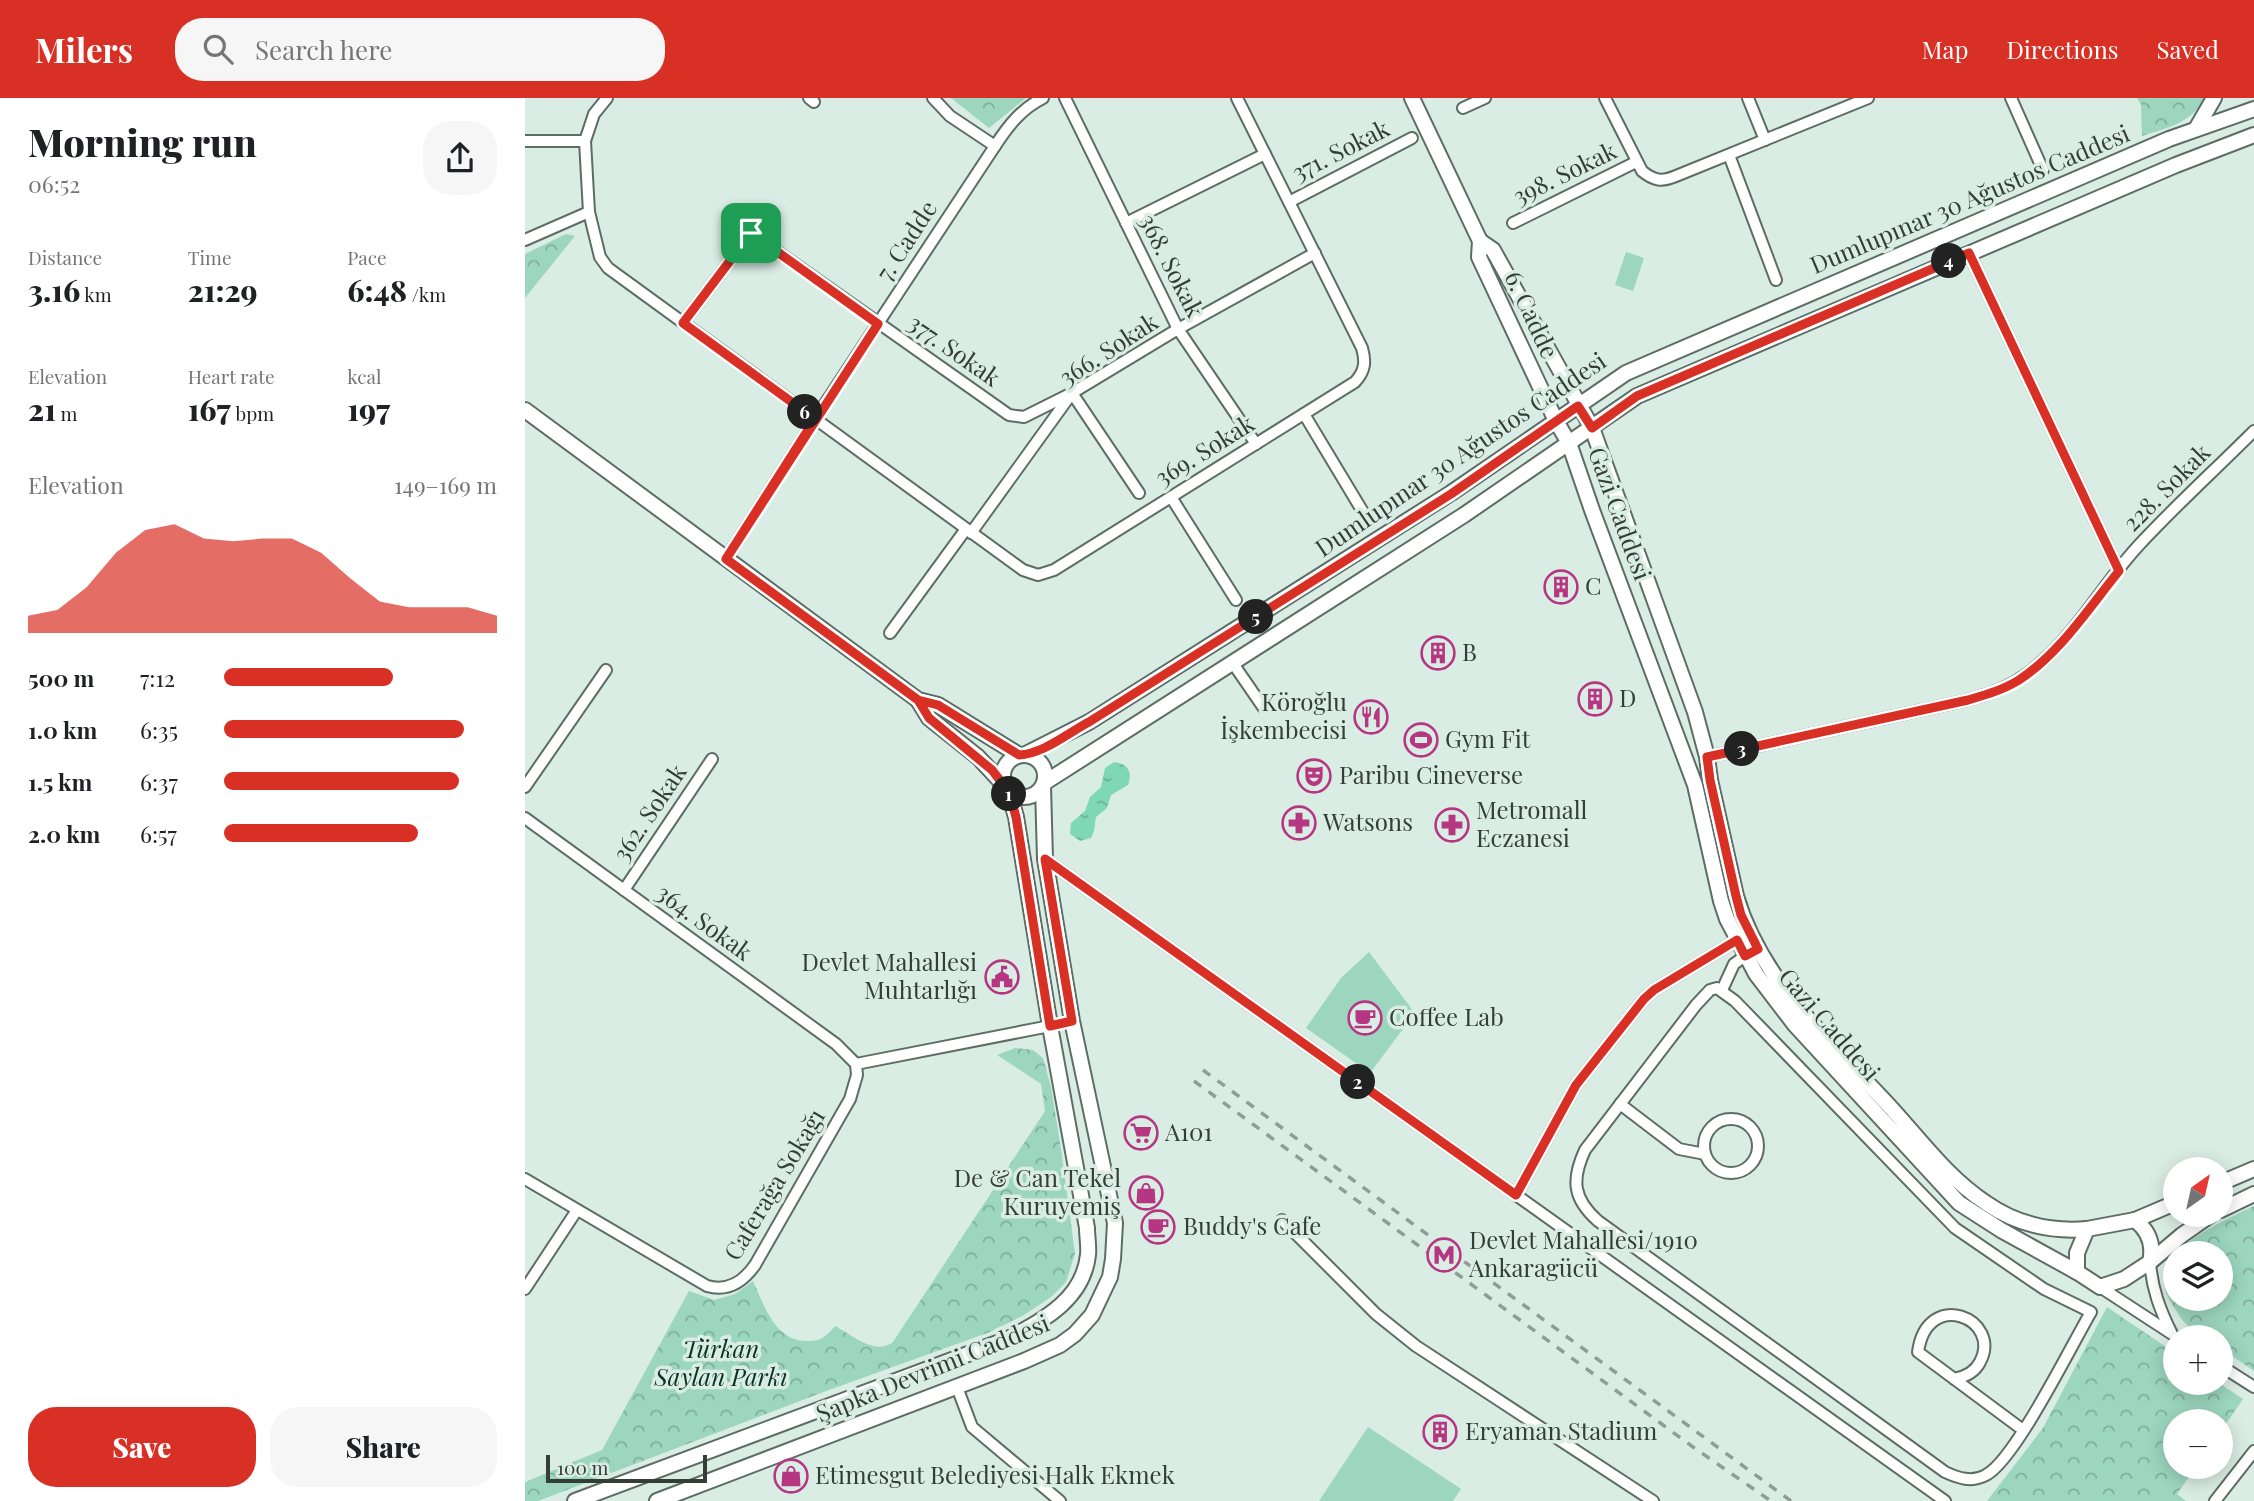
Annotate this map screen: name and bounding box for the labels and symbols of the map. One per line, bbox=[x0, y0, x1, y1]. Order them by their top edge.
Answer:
street label: 371. Sokak bbox=[1286, 111, 1395, 187]
street label: Dumlupınar 30 Ağustos Caddesi bbox=[1805, 116, 2134, 280]
street label: 398. Sokak bbox=[1507, 133, 1622, 211]
street label: 7. Cadde bbox=[868, 194, 943, 286]
pin bbox=[721, 203, 781, 263]
street label: 368. Sokak bbox=[1133, 208, 1213, 323]
pin: 4 bbox=[1931, 244, 1967, 278]
street label: 6. Cadde bbox=[1499, 265, 1567, 363]
street label: 366. Sokak bbox=[1052, 304, 1164, 392]
street label: 377. Sokak bbox=[903, 306, 1008, 393]
street label: Dumlupınar 30 Ağustos Caddesi bbox=[1308, 344, 1612, 563]
pin: 6 bbox=[787, 394, 823, 430]
street label: 369. Sokak bbox=[1148, 406, 1260, 492]
street label: 228. Sokak bbox=[2115, 435, 2217, 537]
street label: Gazi Caddesi bbox=[1582, 444, 1656, 584]
building icon: C bbox=[1542, 568, 1580, 606]
place label: C bbox=[1585, 573, 1602, 601]
pin: 5 bbox=[1239, 600, 1273, 634]
building icon: B bbox=[1419, 634, 1457, 672]
place label: B bbox=[1462, 635, 1477, 667]
building icon: D bbox=[1576, 680, 1614, 718]
place label: D bbox=[1619, 681, 1636, 713]
place label: Köroğlu İşkembecisi bbox=[1220, 685, 1347, 745]
restaurant icon: Köroğlu İşkembecisi bbox=[1352, 698, 1390, 736]
sports icon: Gym Fit bbox=[1402, 721, 1440, 759]
place label: Gym Fit bbox=[1445, 722, 1531, 754]
pin: 3 bbox=[1725, 732, 1759, 766]
street label: 362. Sokak bbox=[604, 756, 693, 867]
theatre icon: Paribu Cineverse bbox=[1295, 757, 1333, 795]
place label: Paribu Cineverse bbox=[1339, 758, 1523, 790]
pin: 1 bbox=[991, 776, 1027, 812]
place label: Metromall Eczanesi bbox=[1476, 793, 1588, 853]
pharmacy icon: Watsons bbox=[1280, 804, 1318, 842]
place label: Watsons bbox=[1322, 805, 1413, 837]
pharmacy icon: Metromall Eczanesi bbox=[1433, 806, 1471, 844]
street label: 364. Sokak bbox=[651, 876, 760, 967]
place label: Devlet Mahallesi Muhtarlığı bbox=[801, 945, 977, 1005]
public building icon: Devlet Mahallesi Muhtarlığı bbox=[983, 958, 1021, 996]
street label: Gazi Caddesi bbox=[1773, 961, 1888, 1087]
cafe icon: Coffee Lab bbox=[1346, 999, 1384, 1037]
place label: Coffee Lab bbox=[1389, 1000, 1504, 1032]
pin: 2 bbox=[1341, 1065, 1375, 1100]
street label: Caferağa Sokağı bbox=[715, 1102, 831, 1266]
supermarket icon: A101 bbox=[1122, 1114, 1160, 1152]
place label: A101 bbox=[1164, 1115, 1212, 1147]
north arrow bbox=[2163, 1157, 2233, 1227]
place label: De & Can Tekel Kuruyemiş bbox=[954, 1161, 1121, 1221]
shop icon: De & Can Tekel Kuruyemiş bbox=[1127, 1174, 1165, 1212]
cafe icon: Buddy's Cafe bbox=[1139, 1208, 1177, 1246]
place label: Buddy's Cafe bbox=[1183, 1209, 1321, 1241]
place label: Devlet Mahallesi/1910 Ankaragücü bbox=[1468, 1223, 1698, 1283]
metro station icon: Devlet Mahallesi/1910 Ankaragücü bbox=[1425, 1236, 1463, 1274]
street label: Şapka Devrimi Caddesi bbox=[811, 1306, 1054, 1429]
park label: Türkan Saylan Parkı bbox=[654, 1332, 787, 1392]
building icon: Eryaman Stadium bbox=[1421, 1413, 1459, 1451]
place label: Eryaman Stadium bbox=[1465, 1414, 1657, 1446]
scale bar bbox=[546, 1452, 707, 1484]
shop icon: Etimesgut Belediyesi Halk Ekmek bbox=[772, 1457, 810, 1495]
place label: Etimesgut Belediyesi Halk Ekmek bbox=[815, 1458, 1176, 1490]

